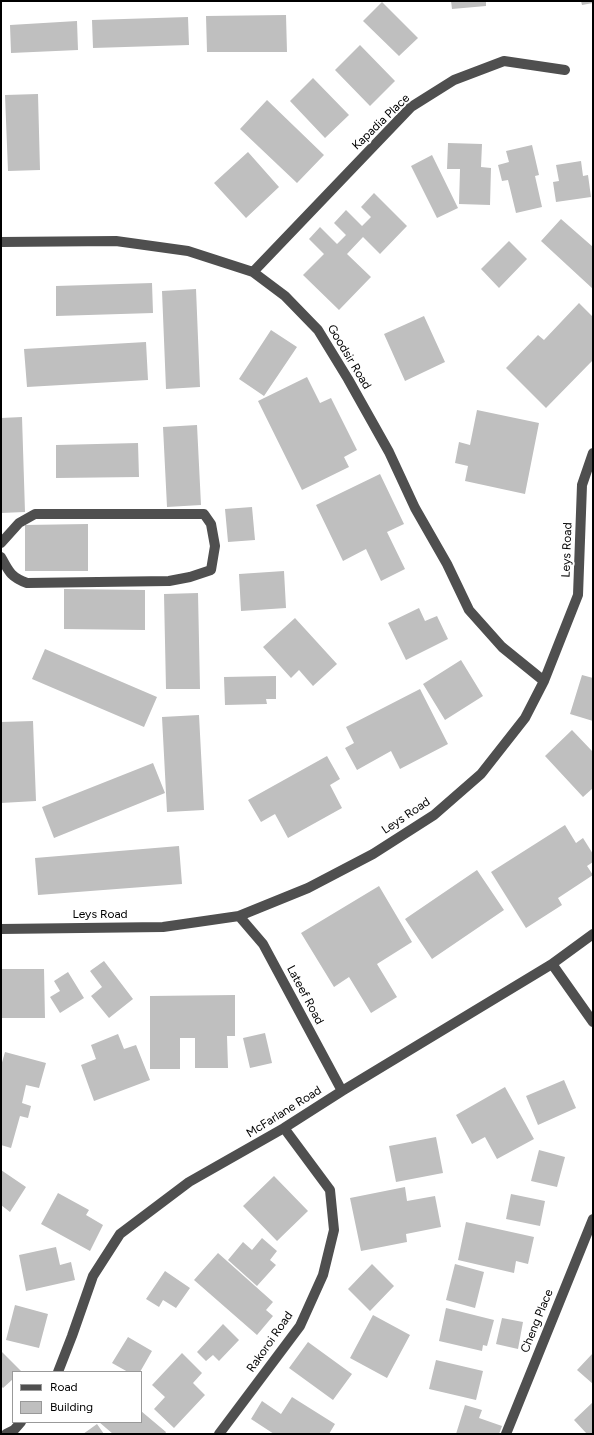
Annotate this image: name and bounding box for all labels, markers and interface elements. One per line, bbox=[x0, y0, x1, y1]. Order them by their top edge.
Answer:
street label: Kapadia Place bbox=[349, 91, 413, 153]
street label: Goodsir Road bbox=[324, 322, 374, 392]
street label: Leys Road bbox=[559, 522, 575, 578]
street label: Leys Road bbox=[379, 795, 433, 837]
street label: Leys Road bbox=[72, 907, 128, 921]
street label: Lateef Road bbox=[283, 963, 327, 1027]
street label: McFarlane Road bbox=[244, 1083, 324, 1141]
street label: Cheng Place bbox=[518, 1287, 556, 1355]
street label: Rakoroi Road bbox=[244, 1309, 296, 1375]
legend bbox=[12, 1371, 142, 1423]
text: Road bbox=[50, 1380, 78, 1394]
text: Building bbox=[50, 1400, 93, 1414]

